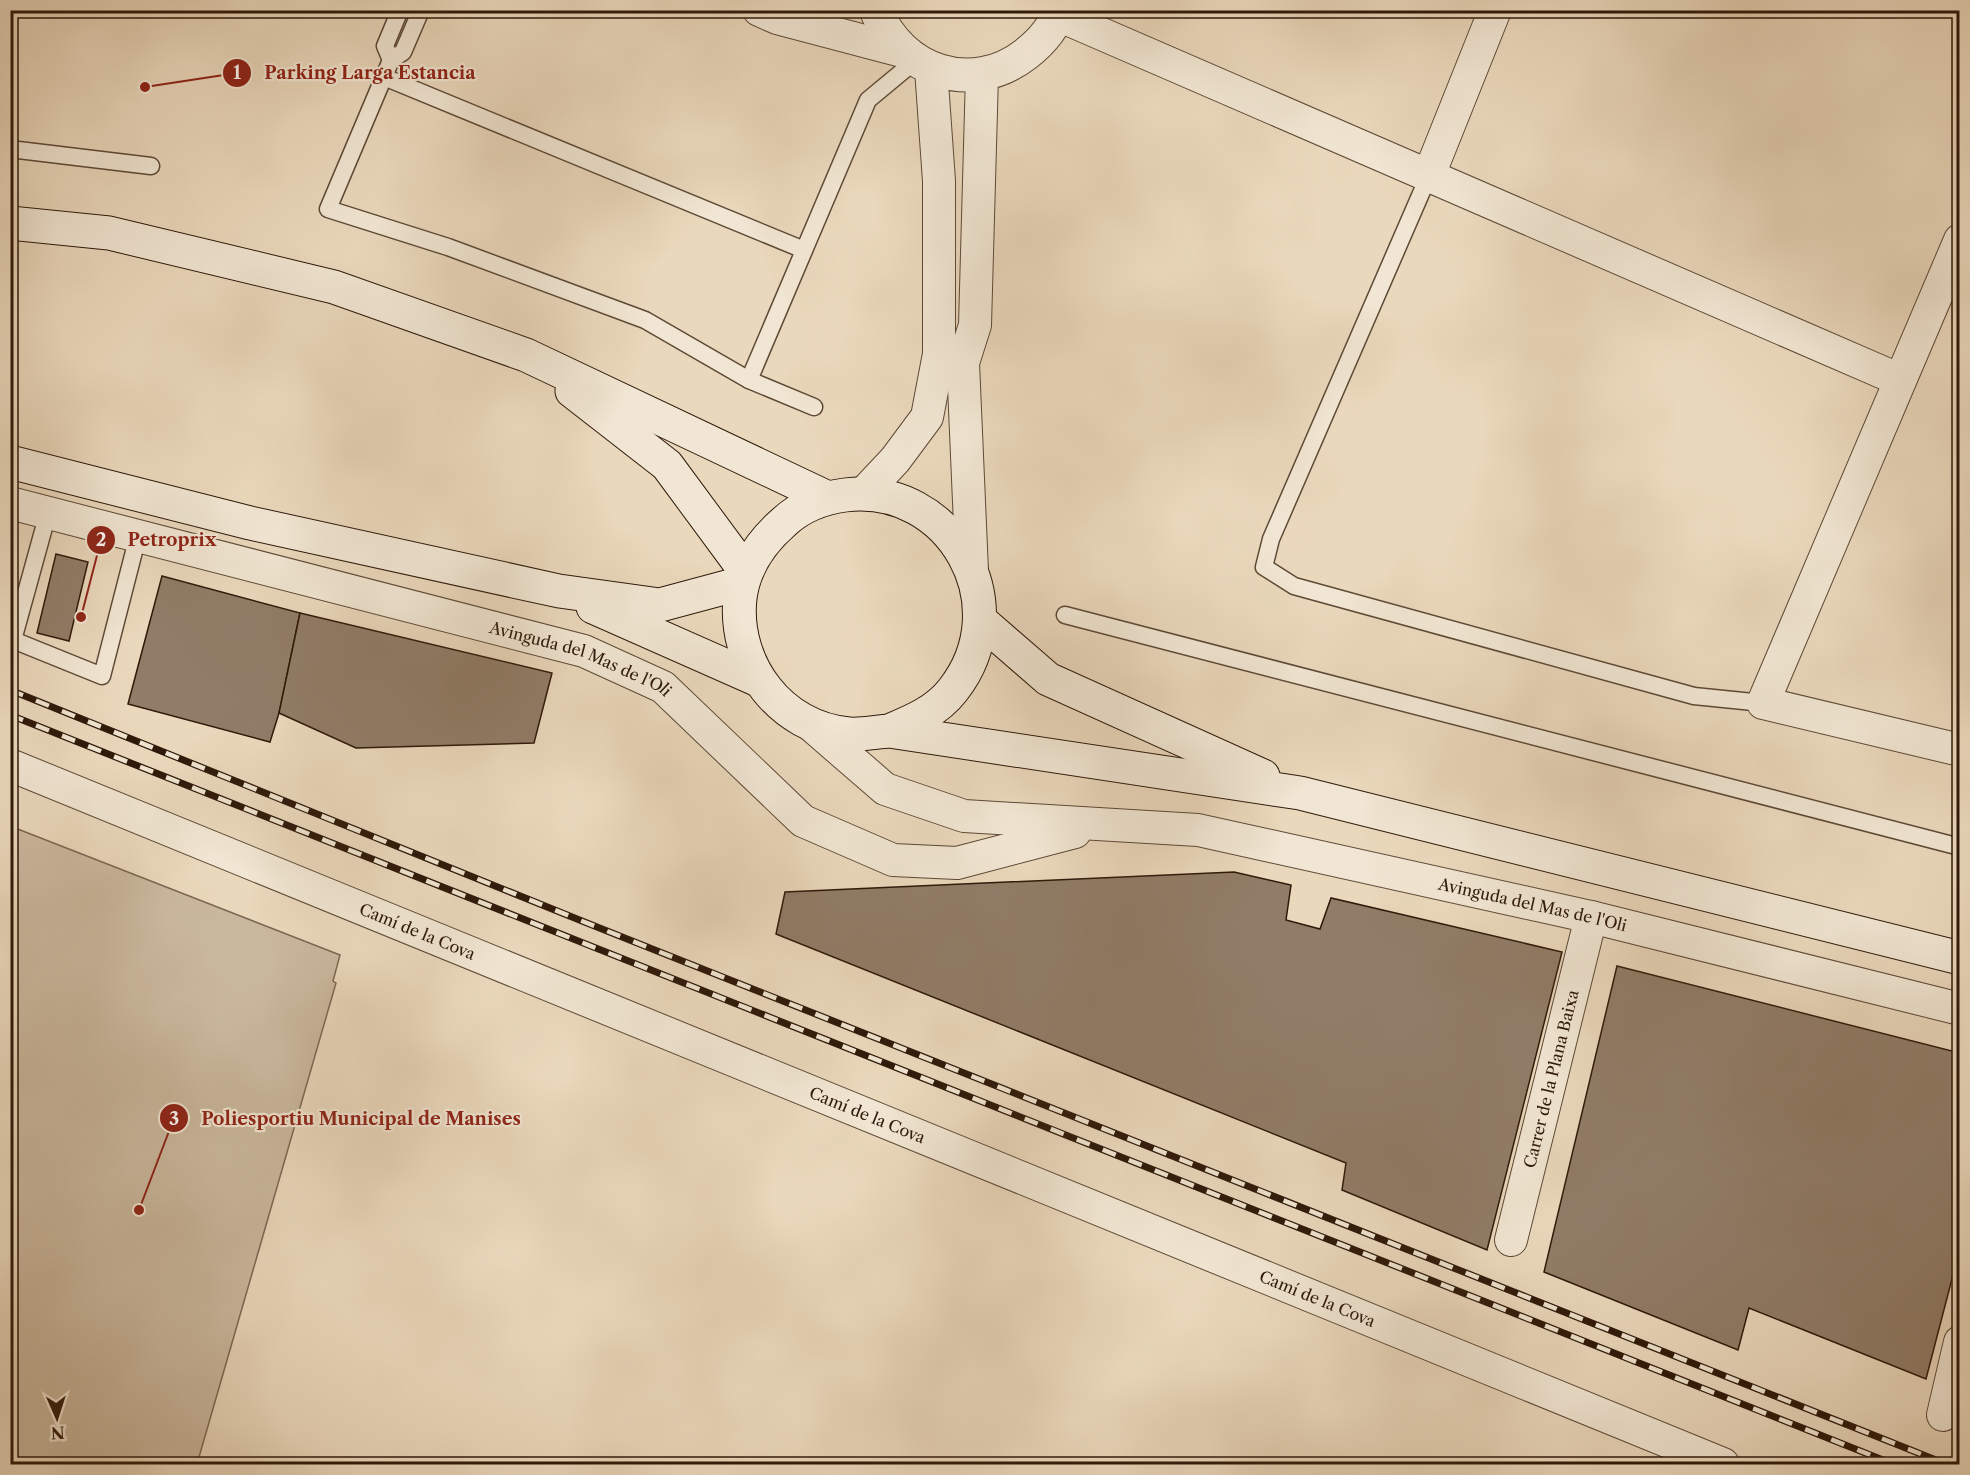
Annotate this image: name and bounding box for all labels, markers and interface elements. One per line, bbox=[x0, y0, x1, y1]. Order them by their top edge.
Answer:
callout: Parking Larga Estancia bbox=[222, 55, 488, 91]
text: 1 bbox=[233, 62, 241, 84]
text: Parking Larga Estancia bbox=[264, 62, 476, 84]
callout: Petroprix bbox=[86, 522, 229, 558]
text: 2 bbox=[96, 529, 106, 551]
text: Petroprix bbox=[128, 529, 217, 551]
street label: Avinguda del Mas de l'Oli bbox=[487, 617, 676, 700]
street label: Avinguda del Mas de l'Oli bbox=[1436, 873, 1629, 936]
street label: Camí de la Cova bbox=[356, 899, 479, 964]
street label: Carrer de la Plana Baixa bbox=[1519, 987, 1583, 1170]
street label: Camí de la Cova bbox=[806, 1082, 929, 1148]
callout: Poliesportiu Municipal de Manises bbox=[159, 1100, 533, 1136]
text: 3 bbox=[169, 1108, 179, 1130]
text: Poliesportiu Municipal de Manises bbox=[201, 1108, 521, 1130]
street label: Camí de la Cova bbox=[1256, 1266, 1379, 1331]
north arrow bbox=[27, 1388, 87, 1448]
text: N bbox=[50, 1423, 65, 1443]

